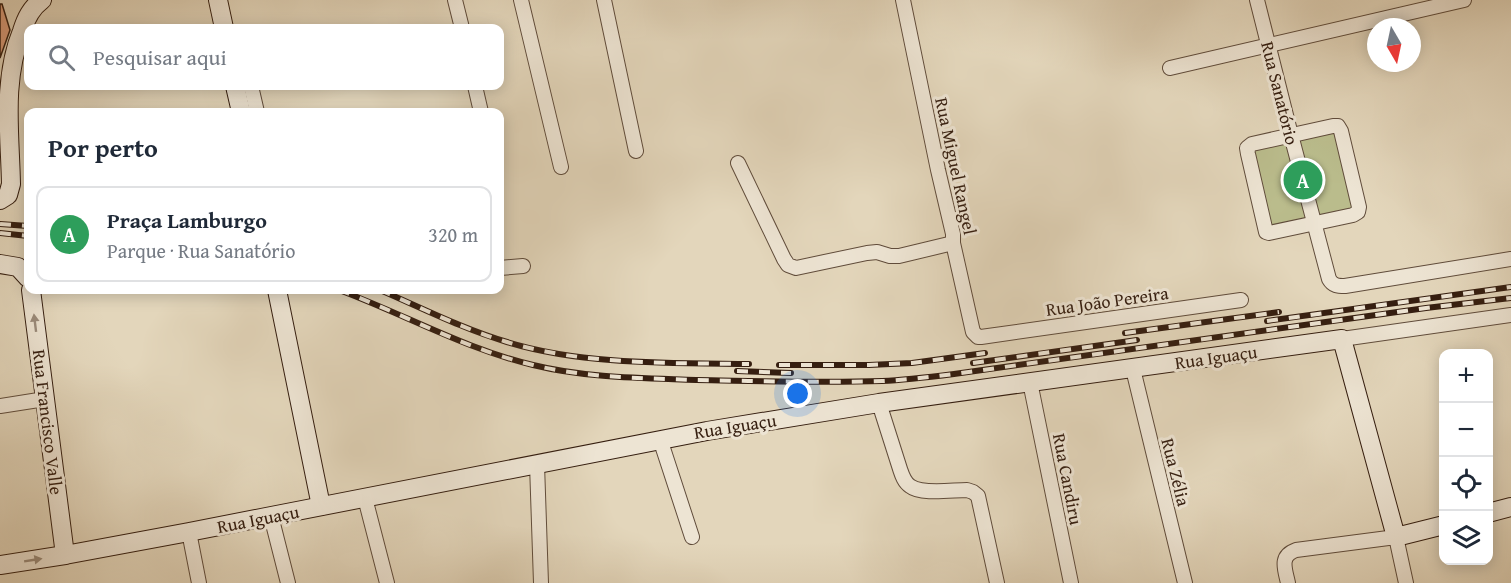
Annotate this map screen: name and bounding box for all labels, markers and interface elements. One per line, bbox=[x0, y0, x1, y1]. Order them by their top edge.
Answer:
north arrow bbox=[1367, 18, 1421, 72]
search box bbox=[24, 24, 504, 90]
street label: Rua Sanatório bbox=[1254, 38, 1306, 148]
icon: search bbox=[45, 41, 78, 74]
text: Pesquisar aqui bbox=[93, 41, 227, 73]
street label: Rua Miguel Rangel bbox=[928, 95, 984, 237]
text: Por perto bbox=[48, 128, 158, 167]
pin: A bbox=[1284, 158, 1322, 202]
text: Praça Lamburgo bbox=[107, 204, 267, 236]
text: A bbox=[63, 220, 76, 249]
text: 320 m bbox=[428, 220, 478, 249]
text: Parque · Rua Sanatório bbox=[107, 236, 295, 265]
street label: Rua João Pereira bbox=[1044, 279, 1171, 323]
one-way arrow bbox=[30, 314, 40, 333]
street label: Rua Iguaçu bbox=[1173, 338, 1259, 376]
street label: Rua Francisco Valle bbox=[26, 348, 70, 496]
map controls bbox=[1439, 349, 1493, 565]
button: + bbox=[1439, 349, 1493, 403]
your location bbox=[783, 379, 812, 408]
button: − bbox=[1439, 403, 1493, 457]
street label: Rua Iguaçu bbox=[692, 406, 778, 446]
street label: Rua Candiru bbox=[1046, 431, 1090, 527]
street label: Rua Zélia bbox=[1155, 435, 1198, 509]
button: locate bbox=[1439, 457, 1493, 511]
street label: Rua Iguaçu bbox=[215, 498, 302, 540]
button: layers bbox=[1439, 511, 1493, 565]
one-way arrow bbox=[23, 556, 42, 565]

